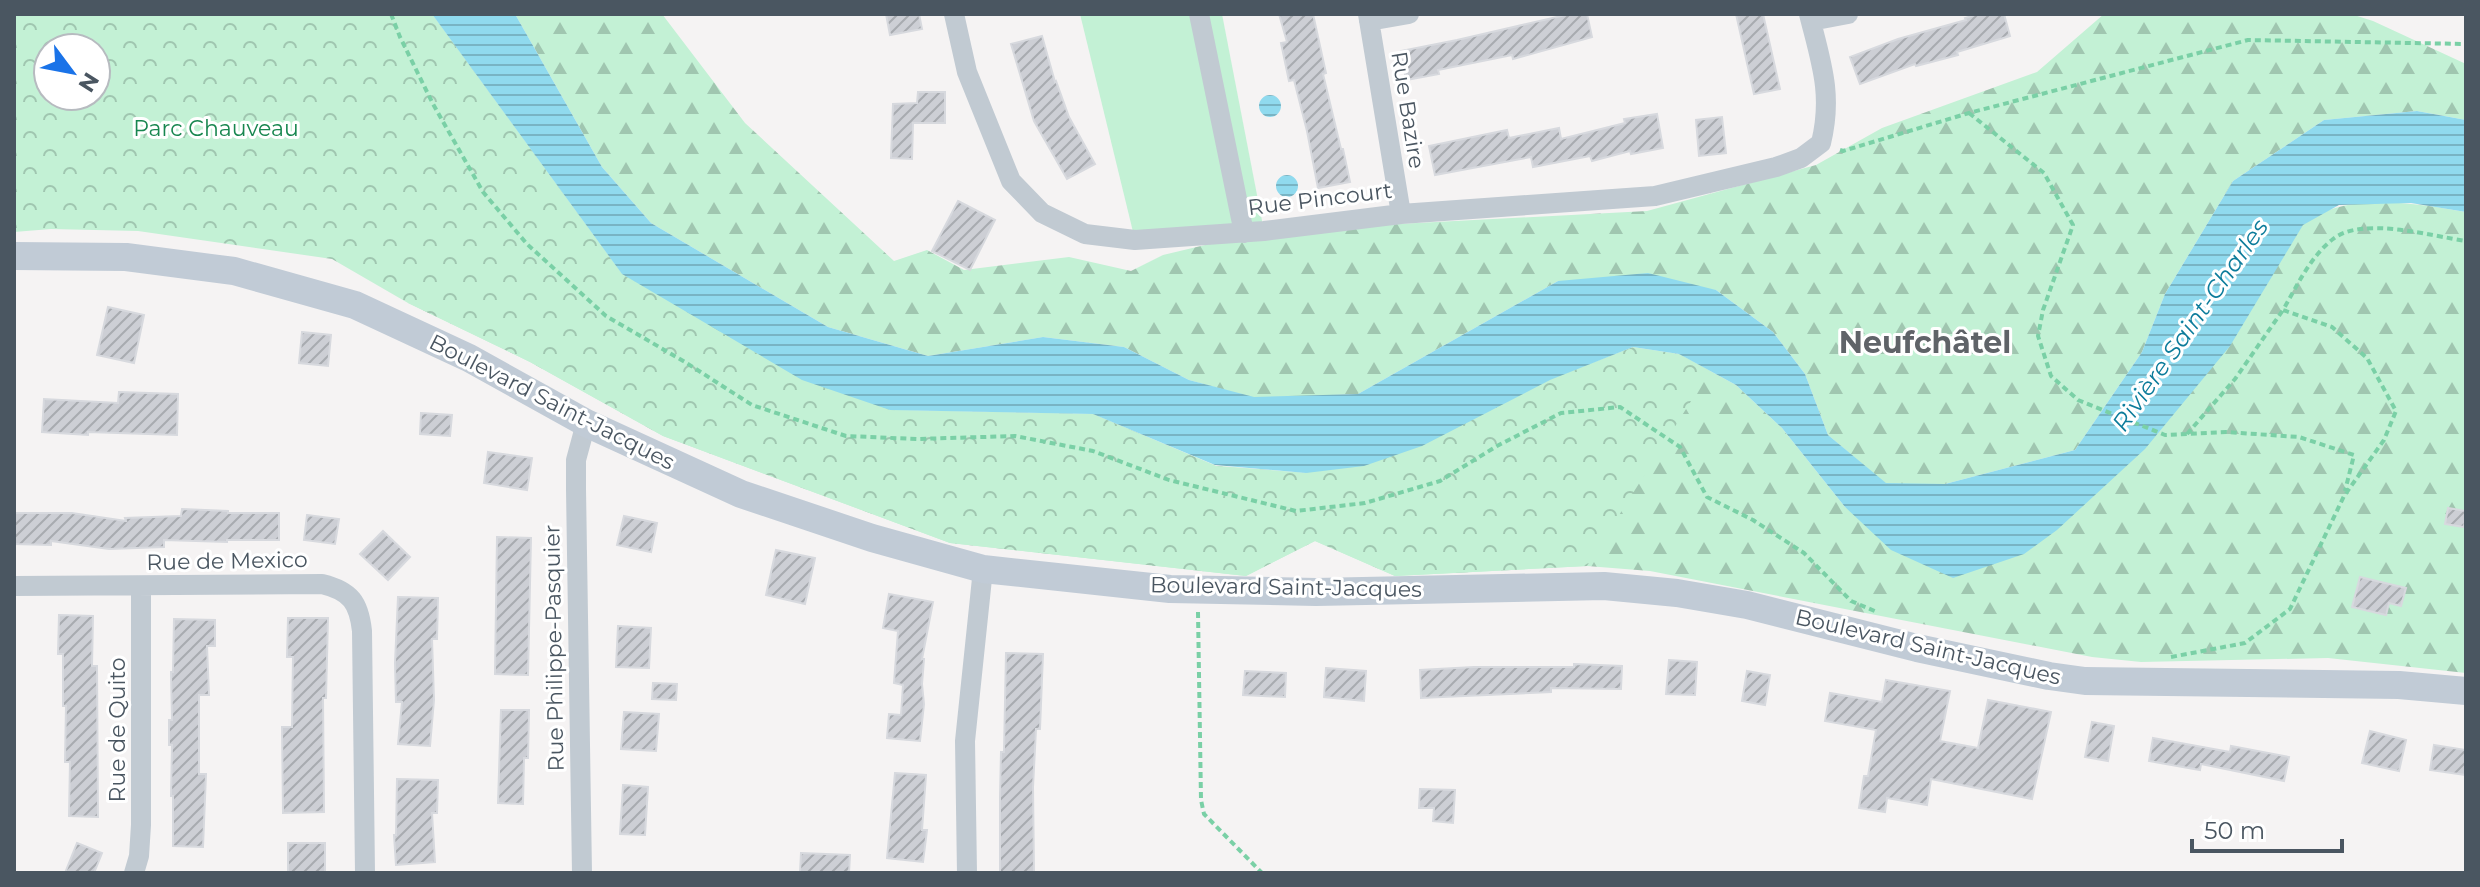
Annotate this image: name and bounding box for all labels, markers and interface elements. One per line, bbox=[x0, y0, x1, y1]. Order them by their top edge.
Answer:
north arrow bbox=[32, 32, 112, 112]
street label: Rue Bazire bbox=[1385, 49, 1431, 171]
text: N bbox=[72, 68, 105, 97]
park label: Parc Chauveau bbox=[133, 115, 299, 142]
street label: Rue Pincourt bbox=[1246, 177, 1394, 221]
water label: Rivière Saint-Charles bbox=[2106, 213, 2274, 437]
district label: Neufchâtel bbox=[1839, 324, 2011, 361]
street label: Boulevard Saint-Jacques bbox=[425, 328, 679, 476]
street label: Rue Philippe-Pasquier bbox=[538, 524, 570, 772]
street label: Rue de Mexico bbox=[146, 546, 308, 576]
street label: Boulevard Saint-Jacques bbox=[1150, 571, 1422, 603]
street label: Boulevard Saint-Jacques bbox=[1793, 603, 2064, 691]
street label: Rue de Quito bbox=[104, 658, 131, 803]
scale bar bbox=[2192, 803, 2342, 853]
text: 50 m bbox=[2204, 816, 2265, 845]

